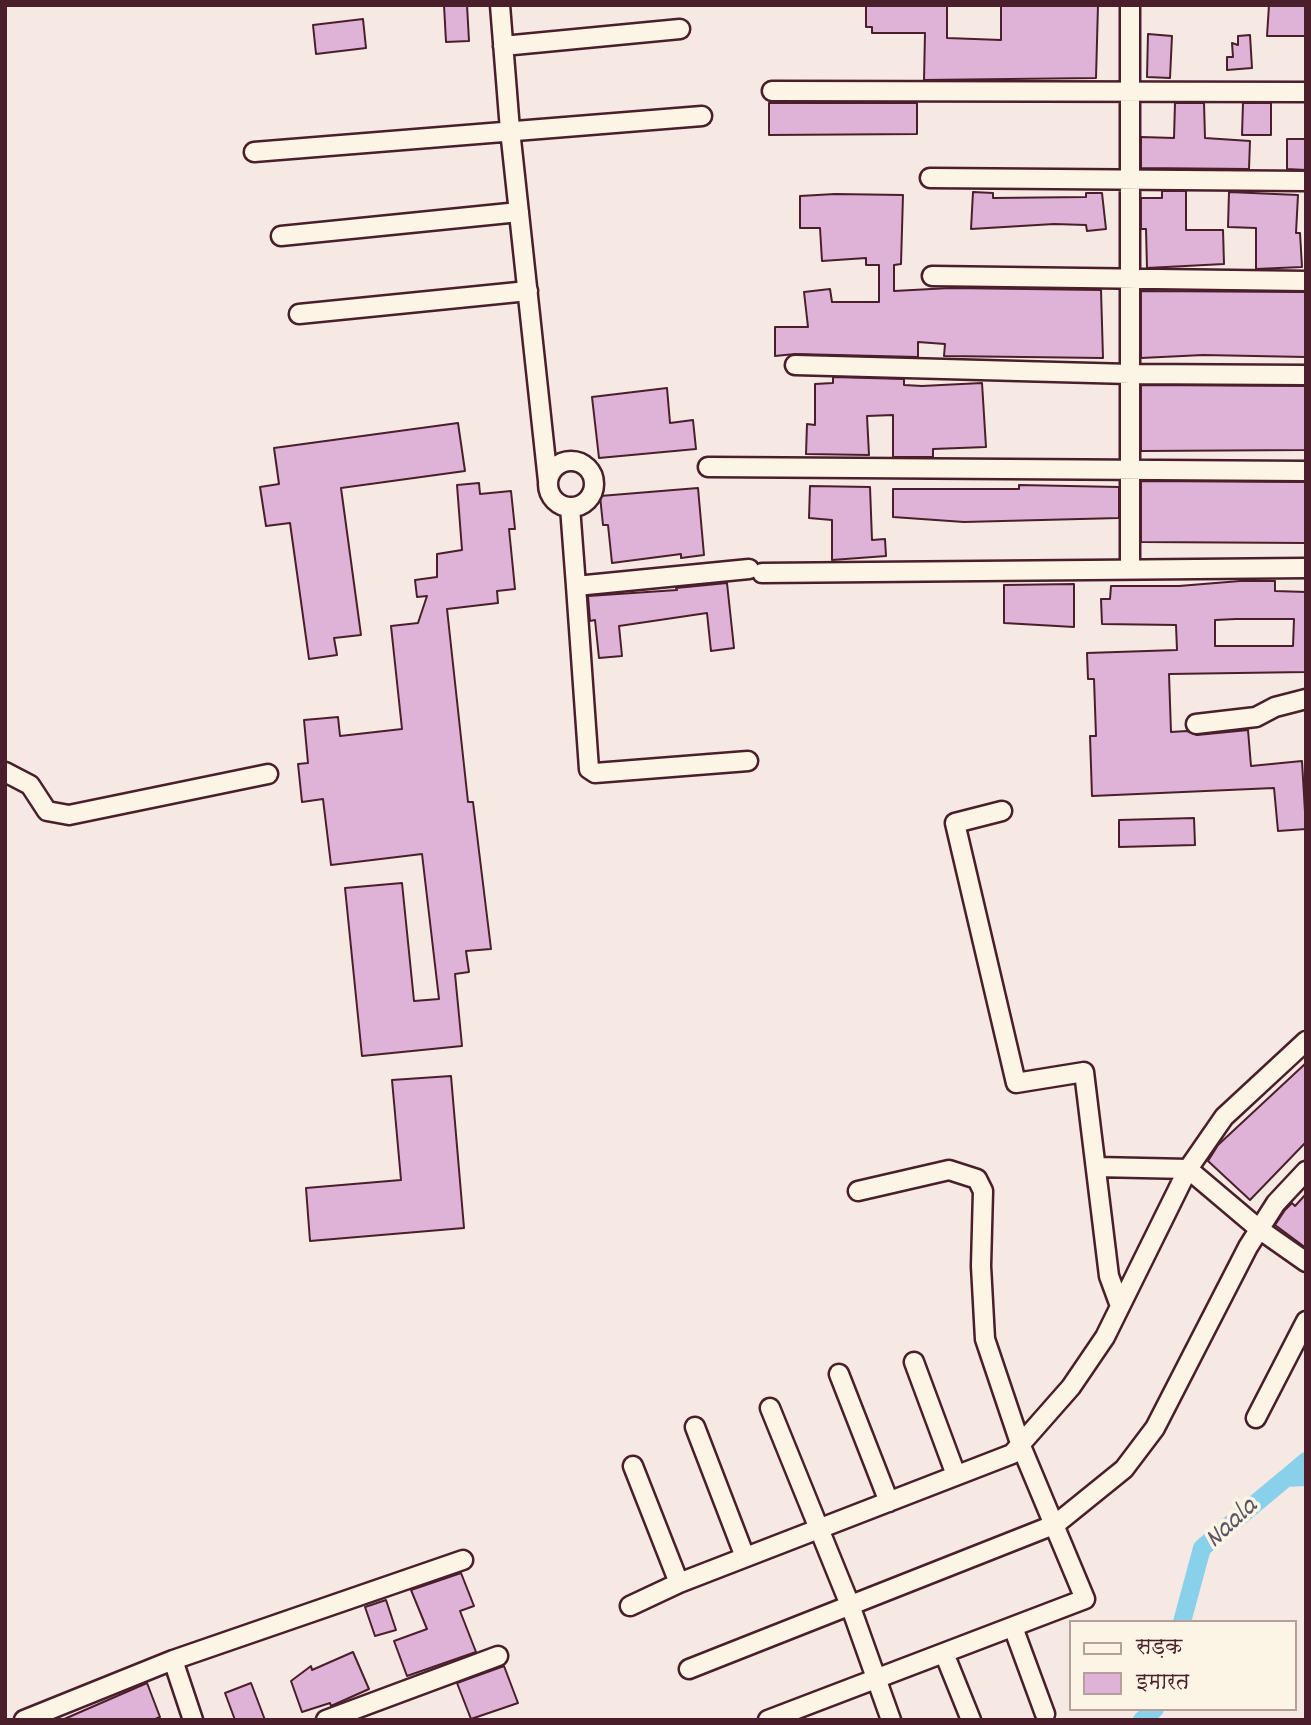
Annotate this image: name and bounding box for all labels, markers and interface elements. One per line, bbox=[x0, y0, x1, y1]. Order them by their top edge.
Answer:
water label: Naala bbox=[1200, 1492, 1266, 1558]
legend bbox=[1070, 1620, 1297, 1711]
text: सड़क bbox=[1136, 1634, 1182, 1664]
text: इमारत bbox=[1136, 1669, 1189, 1699]

